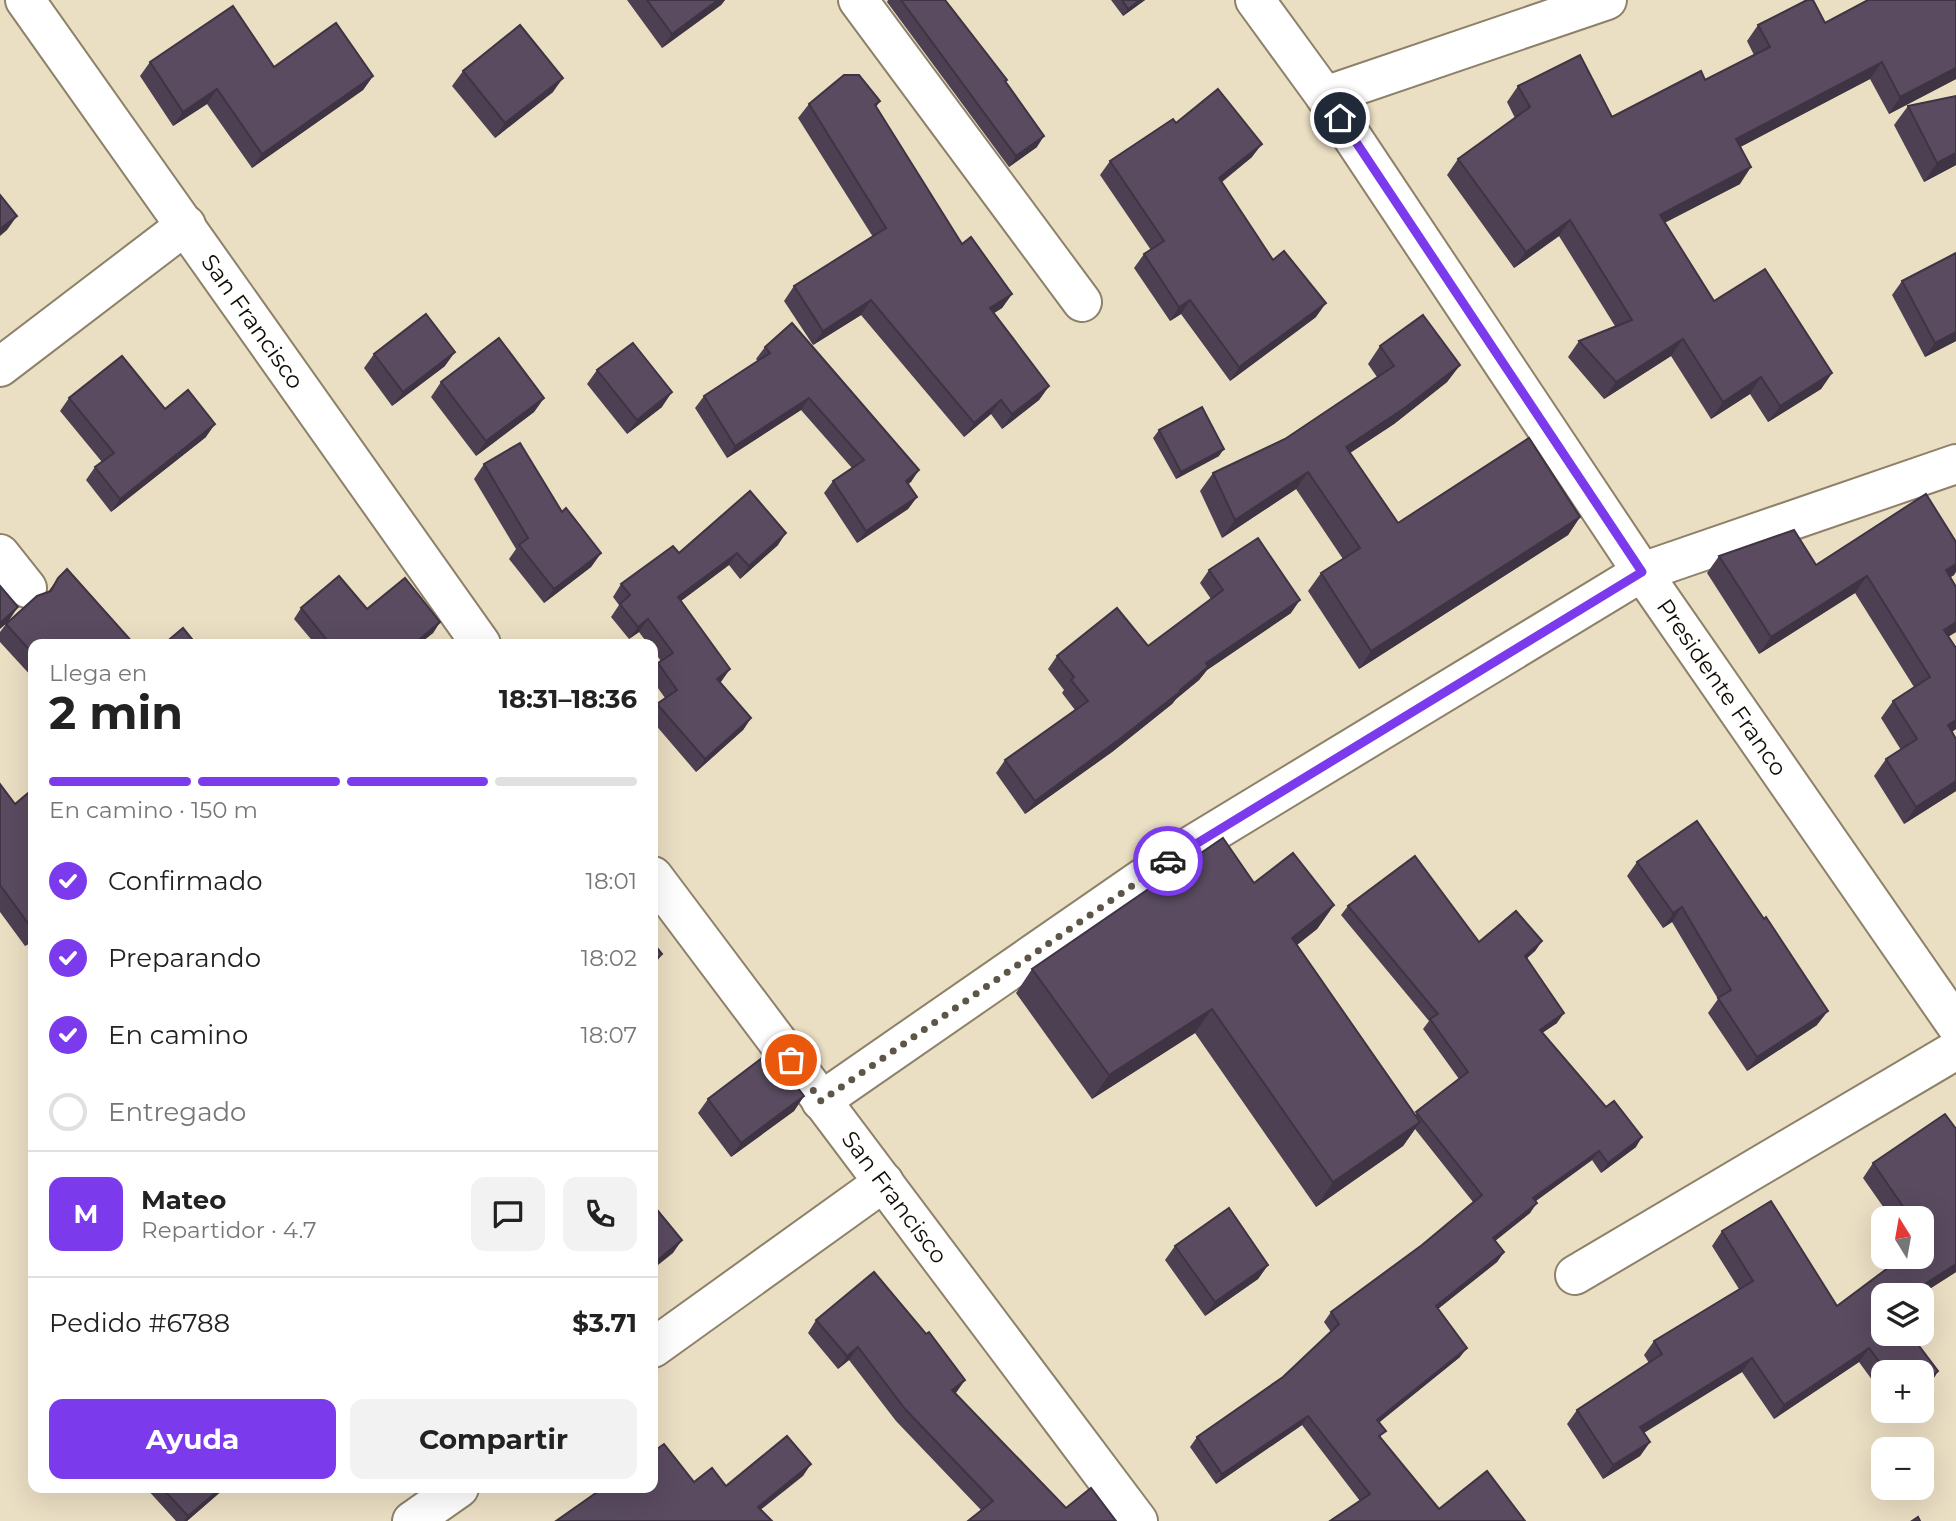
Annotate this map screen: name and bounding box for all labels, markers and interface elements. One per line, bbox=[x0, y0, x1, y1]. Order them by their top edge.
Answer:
pin bbox=[1310, 88, 1370, 148]
icon: home bbox=[1321, 99, 1359, 137]
street label: San Francisco bbox=[195, 249, 310, 394]
street label: Presidente Franco bbox=[1651, 593, 1793, 781]
text: Llega en bbox=[49, 659, 147, 687]
text: 18:31–18:36 bbox=[499, 683, 637, 715]
text: 2 min bbox=[49, 684, 183, 741]
text: En camino · 150 m bbox=[49, 796, 258, 824]
courier bbox=[1133, 826, 1203, 896]
icon: car bbox=[1149, 842, 1187, 880]
icon: check bbox=[49, 862, 87, 900]
text: Confirmado bbox=[108, 865, 263, 897]
text: 18:01 bbox=[586, 867, 637, 895]
icon: check bbox=[49, 939, 87, 977]
text: Preparando bbox=[108, 942, 261, 974]
text: 18:02 bbox=[581, 944, 637, 972]
icon: check bbox=[49, 1016, 87, 1054]
text: En camino bbox=[108, 1019, 248, 1051]
text: 18:07 bbox=[581, 1021, 637, 1049]
pin bbox=[761, 1030, 821, 1090]
icon: bag bbox=[772, 1041, 810, 1079]
text: Entregado bbox=[108, 1096, 246, 1128]
street label: San Francisco bbox=[836, 1126, 953, 1269]
button: chat bbox=[471, 1177, 545, 1251]
button: phone bbox=[563, 1177, 637, 1251]
text: Mateo bbox=[141, 1184, 226, 1216]
text: M bbox=[74, 1198, 98, 1230]
north arrow bbox=[1871, 1206, 1934, 1269]
map controls bbox=[1871, 1206, 1934, 1500]
text: Repartidor · 4.7 bbox=[141, 1216, 317, 1244]
button: layers bbox=[1871, 1283, 1934, 1346]
text: Pedido #6788 bbox=[49, 1307, 230, 1339]
text: $3.71 bbox=[572, 1307, 637, 1339]
button: + bbox=[1871, 1360, 1934, 1423]
button: Ayuda bbox=[49, 1399, 336, 1479]
button: Compartir bbox=[350, 1399, 637, 1479]
button: − bbox=[1871, 1437, 1934, 1500]

